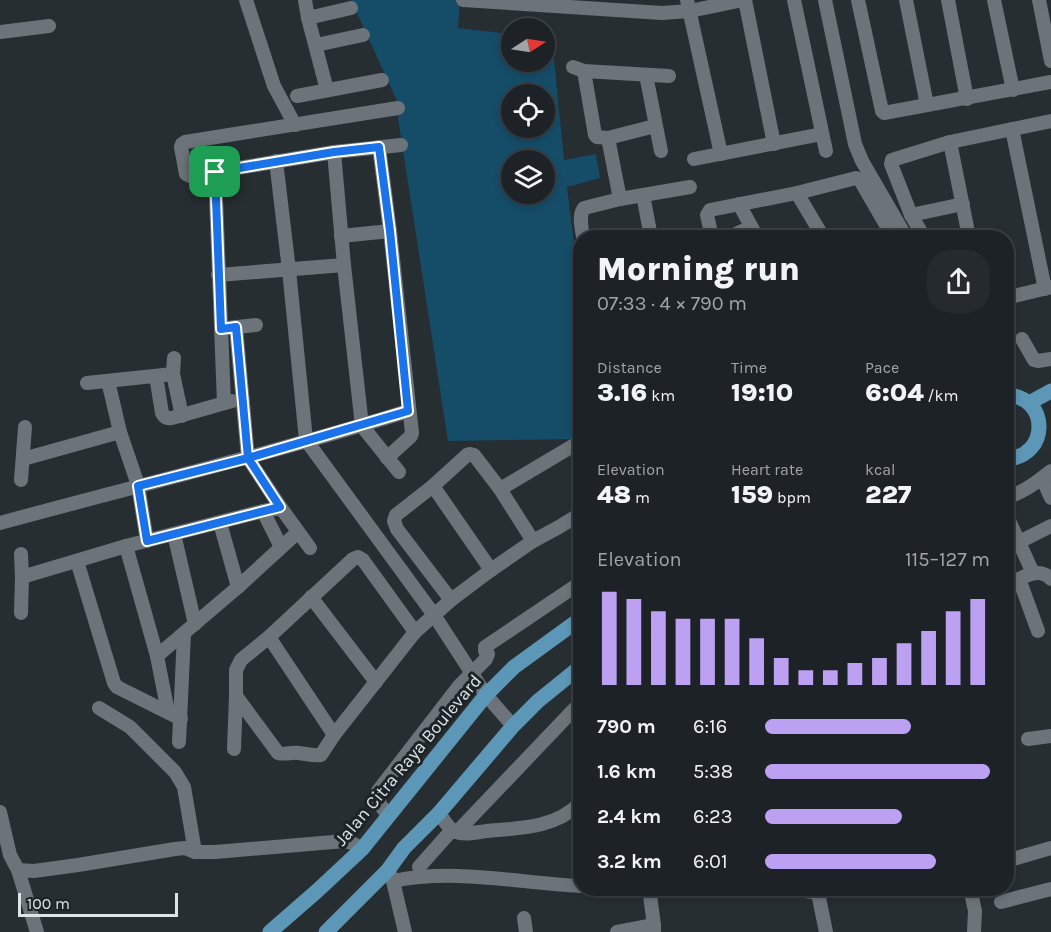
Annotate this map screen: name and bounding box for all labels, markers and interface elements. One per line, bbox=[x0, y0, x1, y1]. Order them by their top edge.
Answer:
north arrow bbox=[501, 18, 555, 72]
map controls bbox=[501, 18, 555, 204]
button: locate bbox=[501, 84, 555, 138]
pin bbox=[189, 146, 240, 197]
button: layers bbox=[501, 150, 555, 204]
icon: arrive bbox=[198, 155, 231, 188]
text: Morning run bbox=[597, 250, 800, 288]
button: share bbox=[927, 250, 990, 313]
text: 07:33 · 4 × 790 m bbox=[597, 292, 747, 315]
text: Distance bbox=[597, 358, 662, 377]
text: Time bbox=[731, 358, 767, 377]
text: Pace bbox=[865, 358, 899, 377]
text: 3.16 bbox=[597, 377, 647, 408]
text: 19:10 bbox=[731, 377, 793, 408]
text: 6:04 bbox=[865, 377, 924, 408]
text: km bbox=[647, 386, 675, 405]
text: /km bbox=[924, 386, 958, 405]
text: Elevation bbox=[597, 460, 665, 479]
text: Heart rate bbox=[731, 460, 803, 479]
text: kcal bbox=[865, 460, 896, 479]
text: 48 bbox=[597, 479, 631, 510]
text: 159 bbox=[731, 479, 773, 510]
text: 227 bbox=[865, 479, 912, 510]
text: m bbox=[631, 488, 650, 507]
text: bpm bbox=[773, 488, 811, 507]
text: Elevation bbox=[597, 548, 682, 571]
text: 115–127 m bbox=[905, 548, 990, 571]
street label: Jalan Citra Raya Boulevard bbox=[330, 670, 486, 850]
text: 790 m bbox=[597, 715, 656, 738]
text: 6:16 bbox=[693, 715, 727, 738]
text: 1.6 km bbox=[597, 760, 656, 783]
text: 5:38 bbox=[693, 760, 733, 783]
text: 2.4 km bbox=[597, 805, 661, 828]
text: 6:23 bbox=[693, 805, 732, 828]
text: 3.2 km bbox=[597, 850, 662, 873]
text: 6:01 bbox=[693, 850, 728, 873]
scale bar bbox=[18, 890, 178, 918]
text: 100 m bbox=[27, 894, 70, 913]

